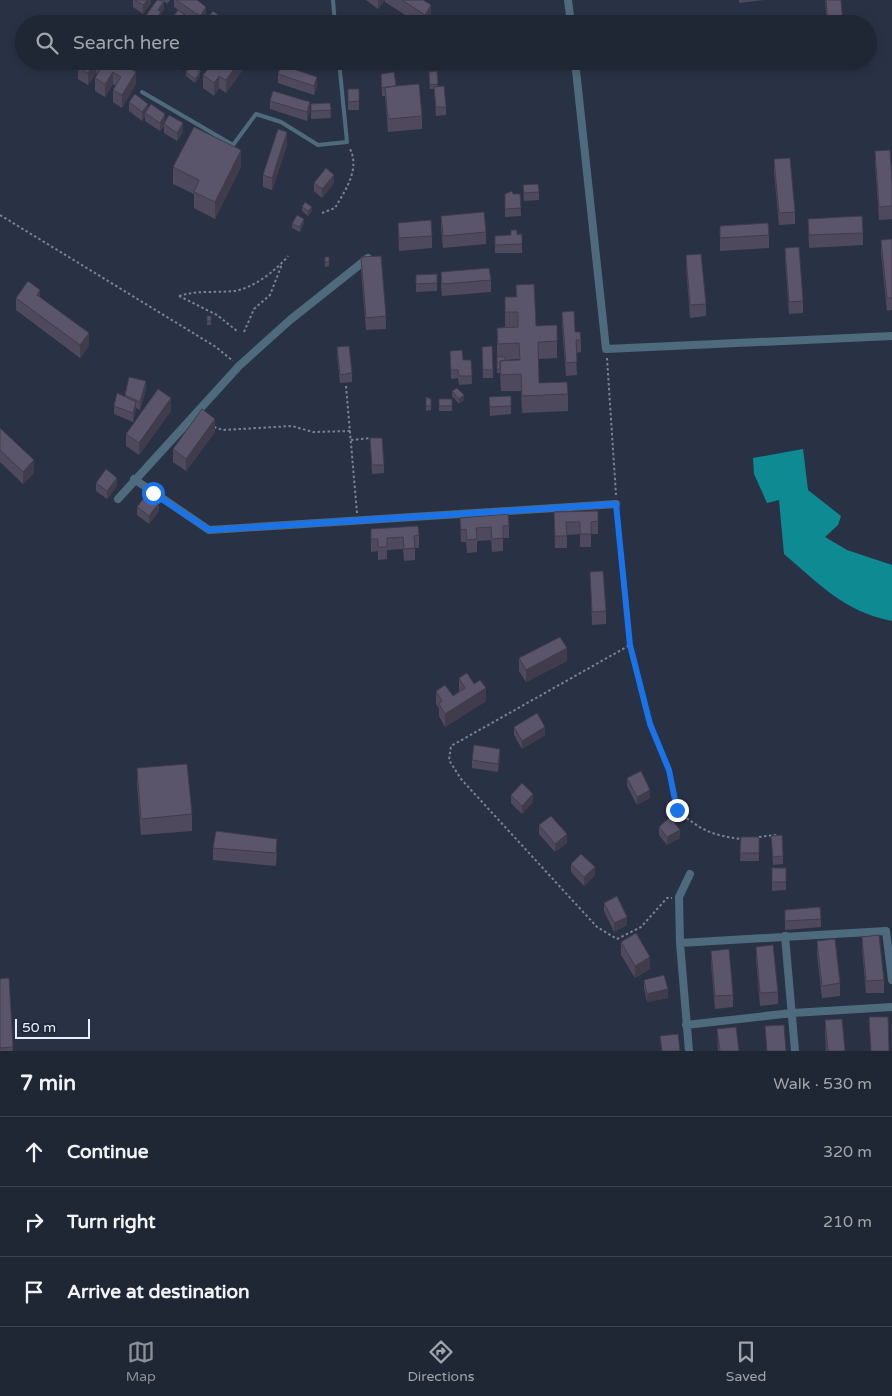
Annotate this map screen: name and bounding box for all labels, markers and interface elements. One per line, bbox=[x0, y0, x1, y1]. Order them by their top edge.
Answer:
search box bbox=[15, 15, 877, 70]
icon: search bbox=[33, 29, 61, 57]
text: Search here bbox=[73, 32, 180, 54]
route start bbox=[142, 482, 165, 505]
route end bbox=[666, 799, 689, 822]
scale bar bbox=[15, 1016, 90, 1039]
text: 50 m bbox=[22, 1019, 56, 1036]
text: 7 min bbox=[20, 1071, 76, 1096]
text: Walk · 530 m bbox=[773, 1074, 872, 1094]
icon: ahead bbox=[20, 1138, 48, 1166]
text: Continue bbox=[67, 1141, 149, 1163]
text: 320 m bbox=[823, 1142, 872, 1162]
icon: right bbox=[20, 1208, 48, 1236]
text: Turn right bbox=[67, 1211, 155, 1233]
text: 210 m bbox=[823, 1212, 872, 1232]
icon: arrive bbox=[20, 1278, 48, 1306]
text: Arrive at destination bbox=[67, 1281, 250, 1303]
tab: Map bbox=[126, 1338, 156, 1385]
tab: Directions bbox=[407, 1338, 474, 1385]
tab: Saved bbox=[726, 1338, 766, 1385]

